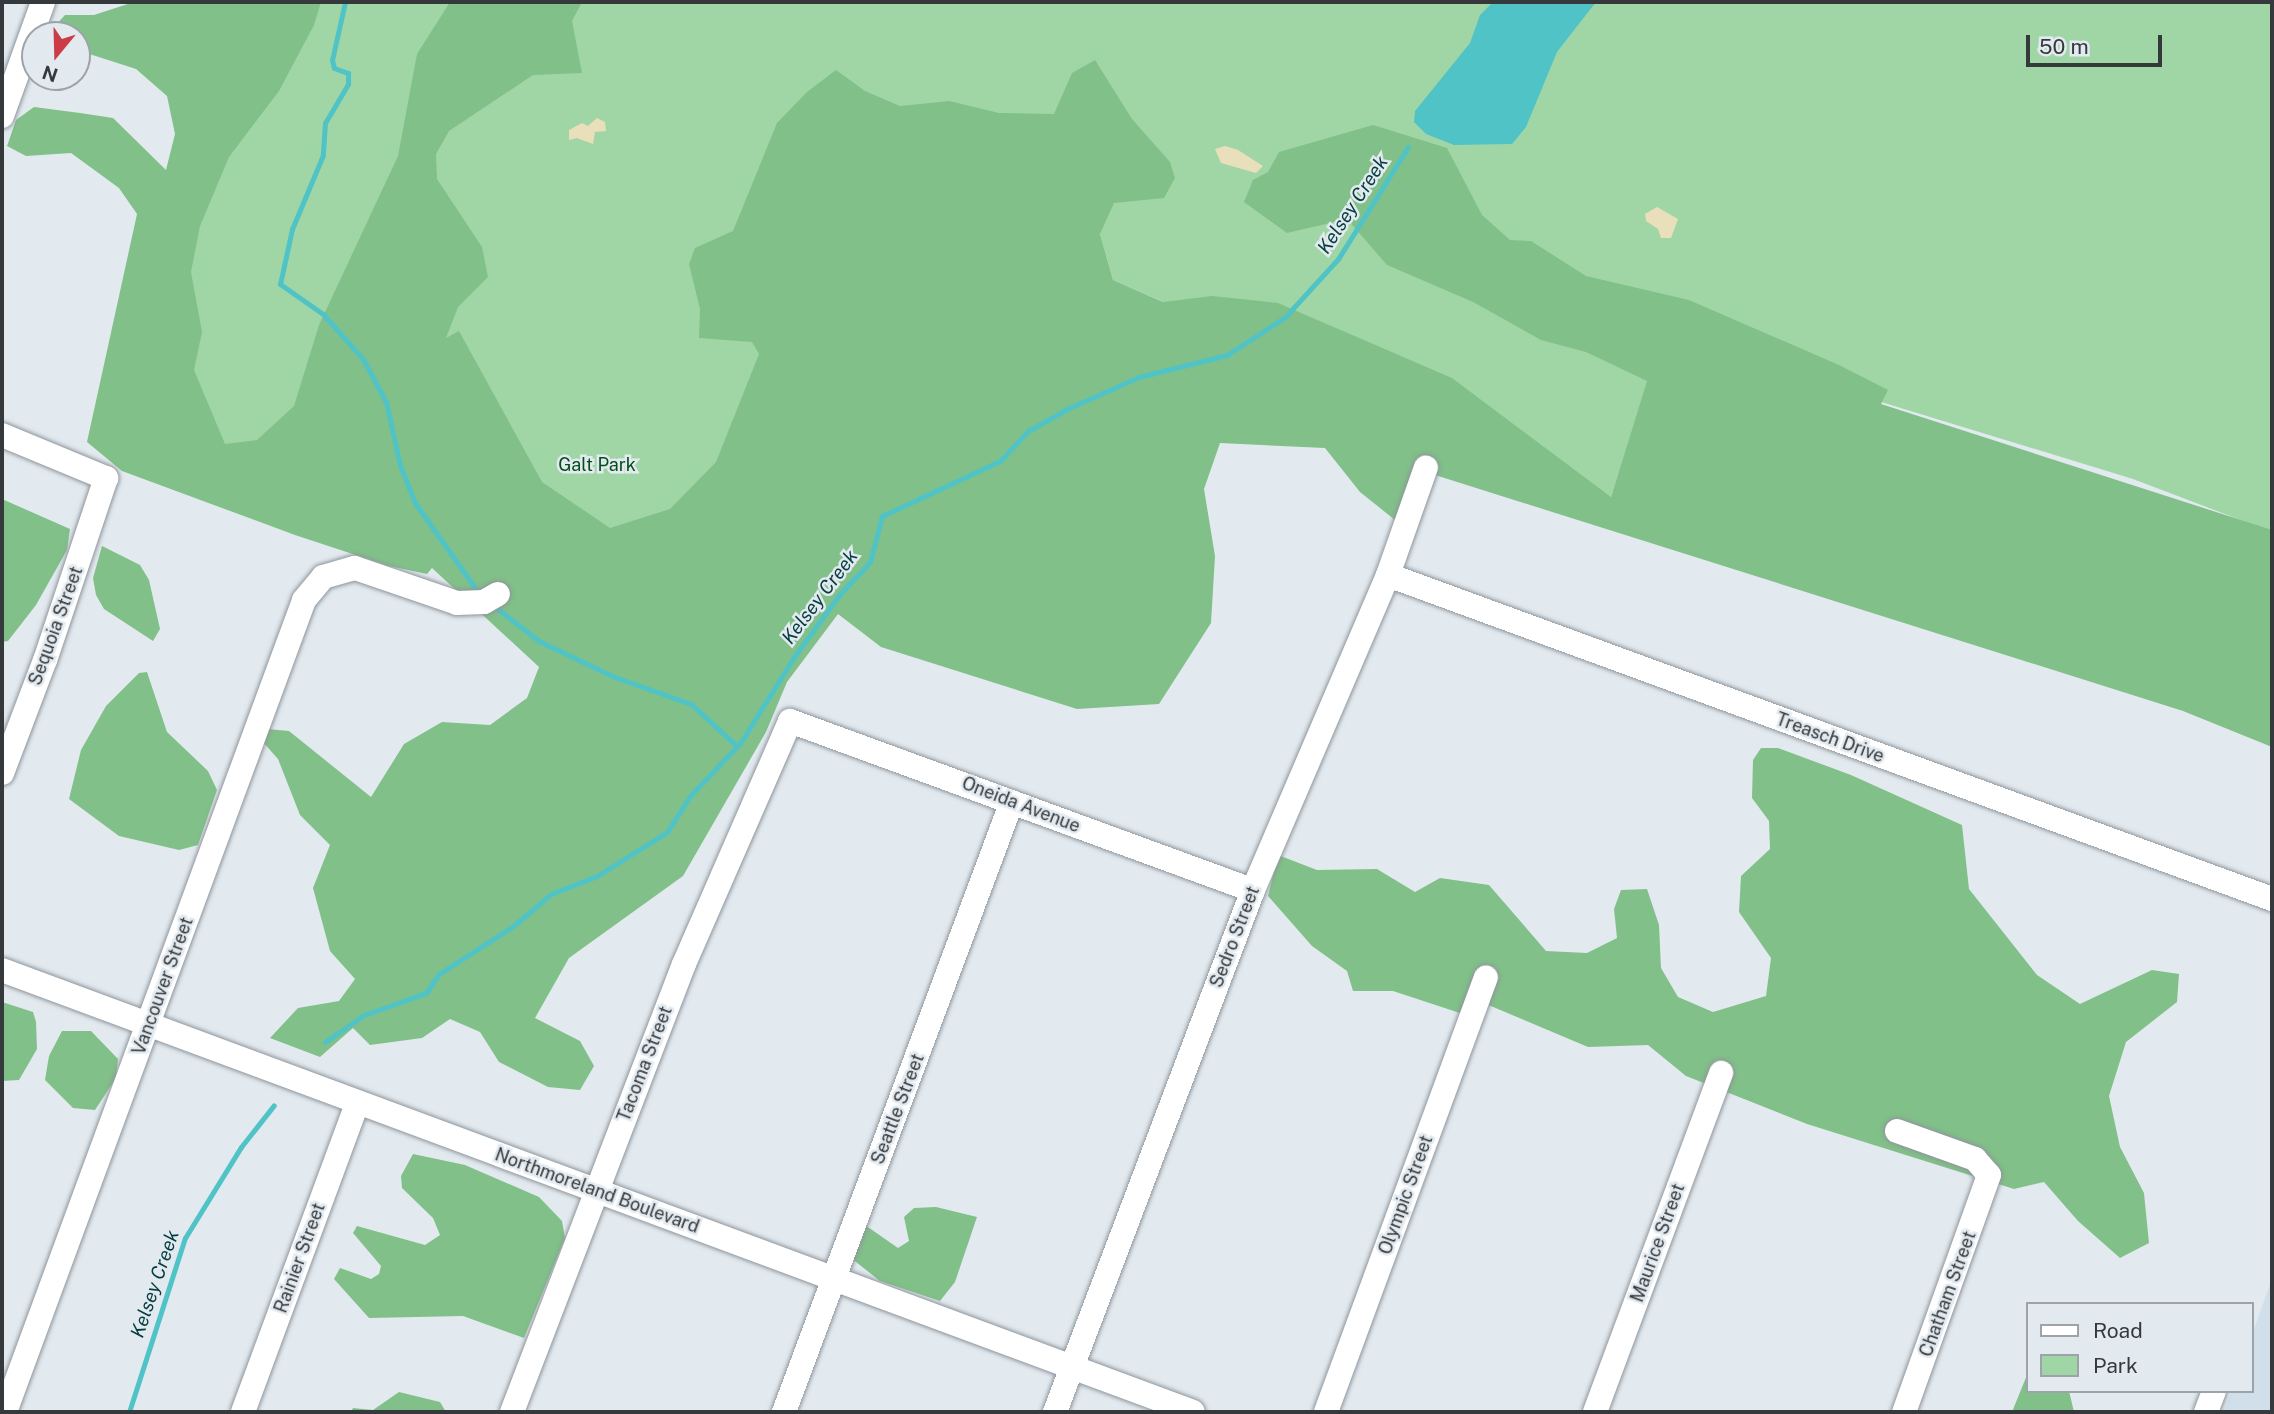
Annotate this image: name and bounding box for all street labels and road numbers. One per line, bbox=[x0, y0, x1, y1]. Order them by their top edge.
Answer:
street label: Sequoia Street bbox=[24, 564, 88, 688]
street label: Treasch Drive bbox=[1773, 708, 1887, 768]
street label: Oneida Avenue bbox=[959, 773, 1083, 837]
street label: Sedro Street bbox=[1206, 883, 1264, 991]
street label: Vancouver Street bbox=[128, 914, 198, 1058]
street label: Tacoma Street bbox=[613, 1003, 677, 1125]
street label: Seattle Street bbox=[867, 1051, 929, 1167]
street label: Olympic Street bbox=[1374, 1132, 1438, 1258]
street label: Northmoreland Boulevard bbox=[492, 1144, 702, 1238]
street label: Maurice Street bbox=[1627, 1181, 1689, 1305]
street label: Rainier Street bbox=[270, 1200, 330, 1316]
street label: Chatham Street bbox=[1915, 1228, 1981, 1360]

